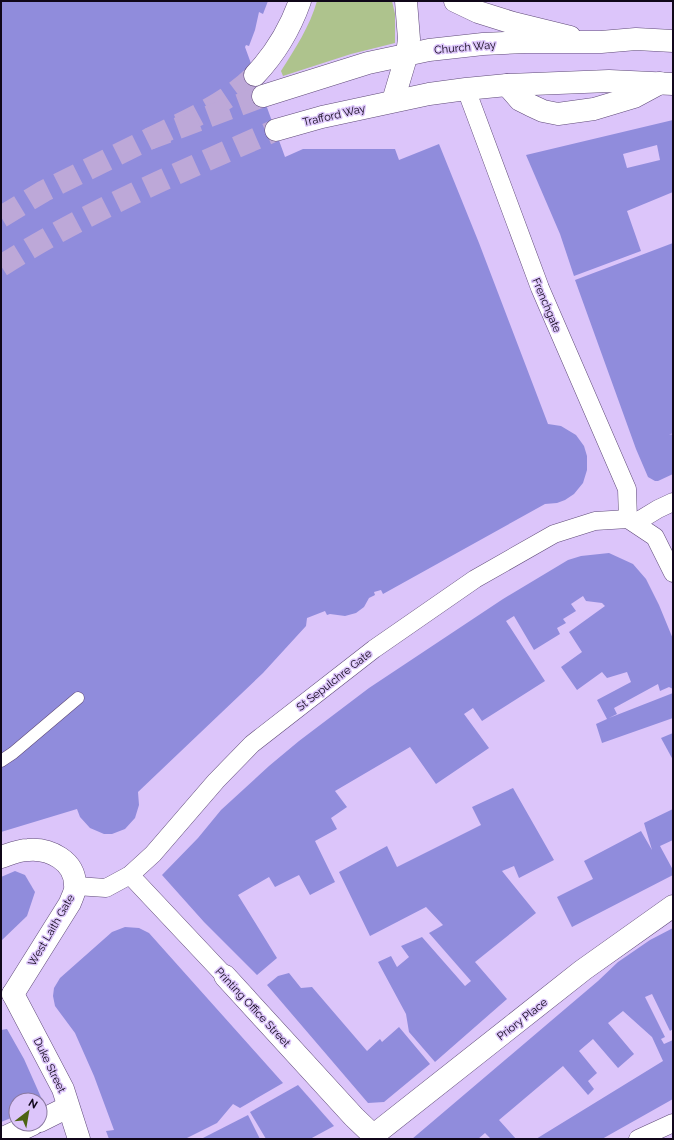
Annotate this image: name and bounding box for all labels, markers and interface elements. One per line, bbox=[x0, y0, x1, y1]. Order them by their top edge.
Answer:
street label: Church Way bbox=[434, 38, 496, 57]
street label: Trafford Way bbox=[301, 102, 367, 129]
street label: Frenchgate bbox=[529, 276, 564, 335]
street label: St Sepulchre Gate bbox=[294, 647, 375, 714]
street label: West Laith Gate bbox=[26, 892, 77, 968]
street label: Printing Office Street bbox=[213, 965, 293, 1050]
street label: Priory Place bbox=[495, 995, 550, 1043]
street label: Duke Street bbox=[31, 1036, 69, 1095]
north arrow bbox=[8, 1092, 48, 1132]
text: N bbox=[26, 1096, 40, 1112]

